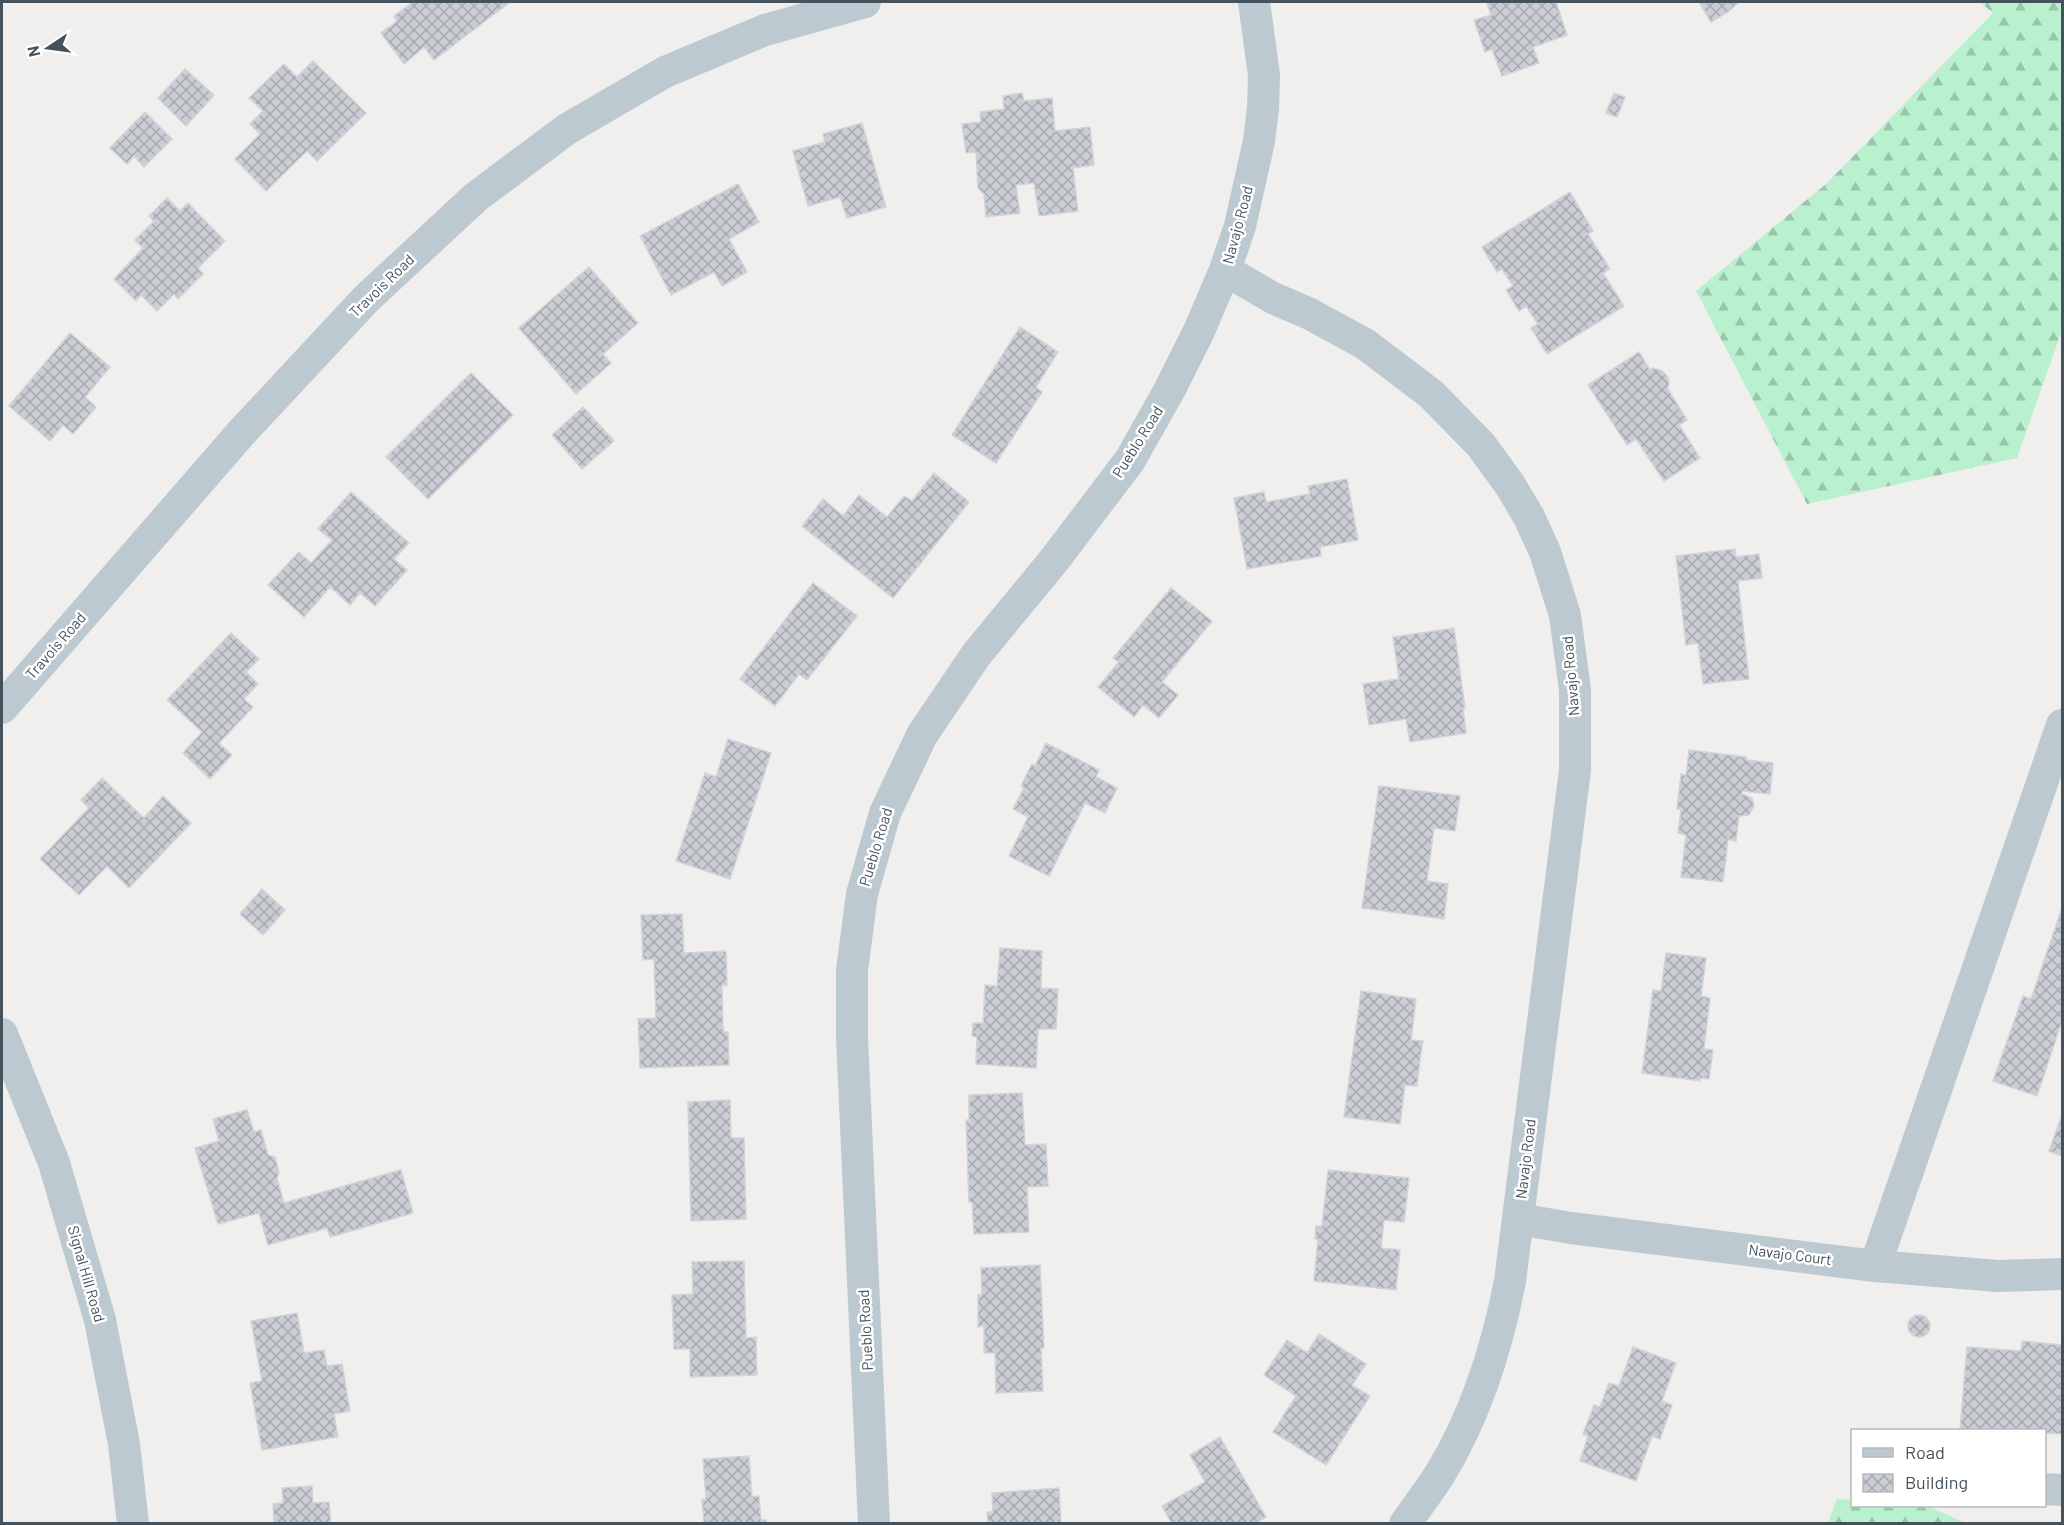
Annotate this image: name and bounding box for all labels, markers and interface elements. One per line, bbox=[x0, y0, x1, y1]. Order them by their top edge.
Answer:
north arrow bbox=[18, 18, 78, 78]
text: N bbox=[22, 44, 43, 59]
street label: Navajo Road bbox=[1218, 184, 1256, 266]
street label: Travois Road bbox=[345, 250, 417, 321]
street label: Pueblo Road bbox=[1108, 402, 1166, 481]
street label: Travois Road bbox=[21, 608, 89, 683]
street label: Navajo Road bbox=[1558, 635, 1582, 717]
street label: Pueblo Road bbox=[855, 805, 895, 888]
street label: Navajo Road bbox=[1511, 1118, 1539, 1200]
street label: Signal Hill Road bbox=[65, 1223, 109, 1324]
street label: Navajo Court bbox=[1748, 1240, 1833, 1268]
street label: Pueblo Road bbox=[854, 1289, 876, 1371]
legend bbox=[1851, 1429, 2046, 1507]
text: Road bbox=[1905, 1441, 1945, 1463]
text: Building bbox=[1905, 1471, 1968, 1493]

